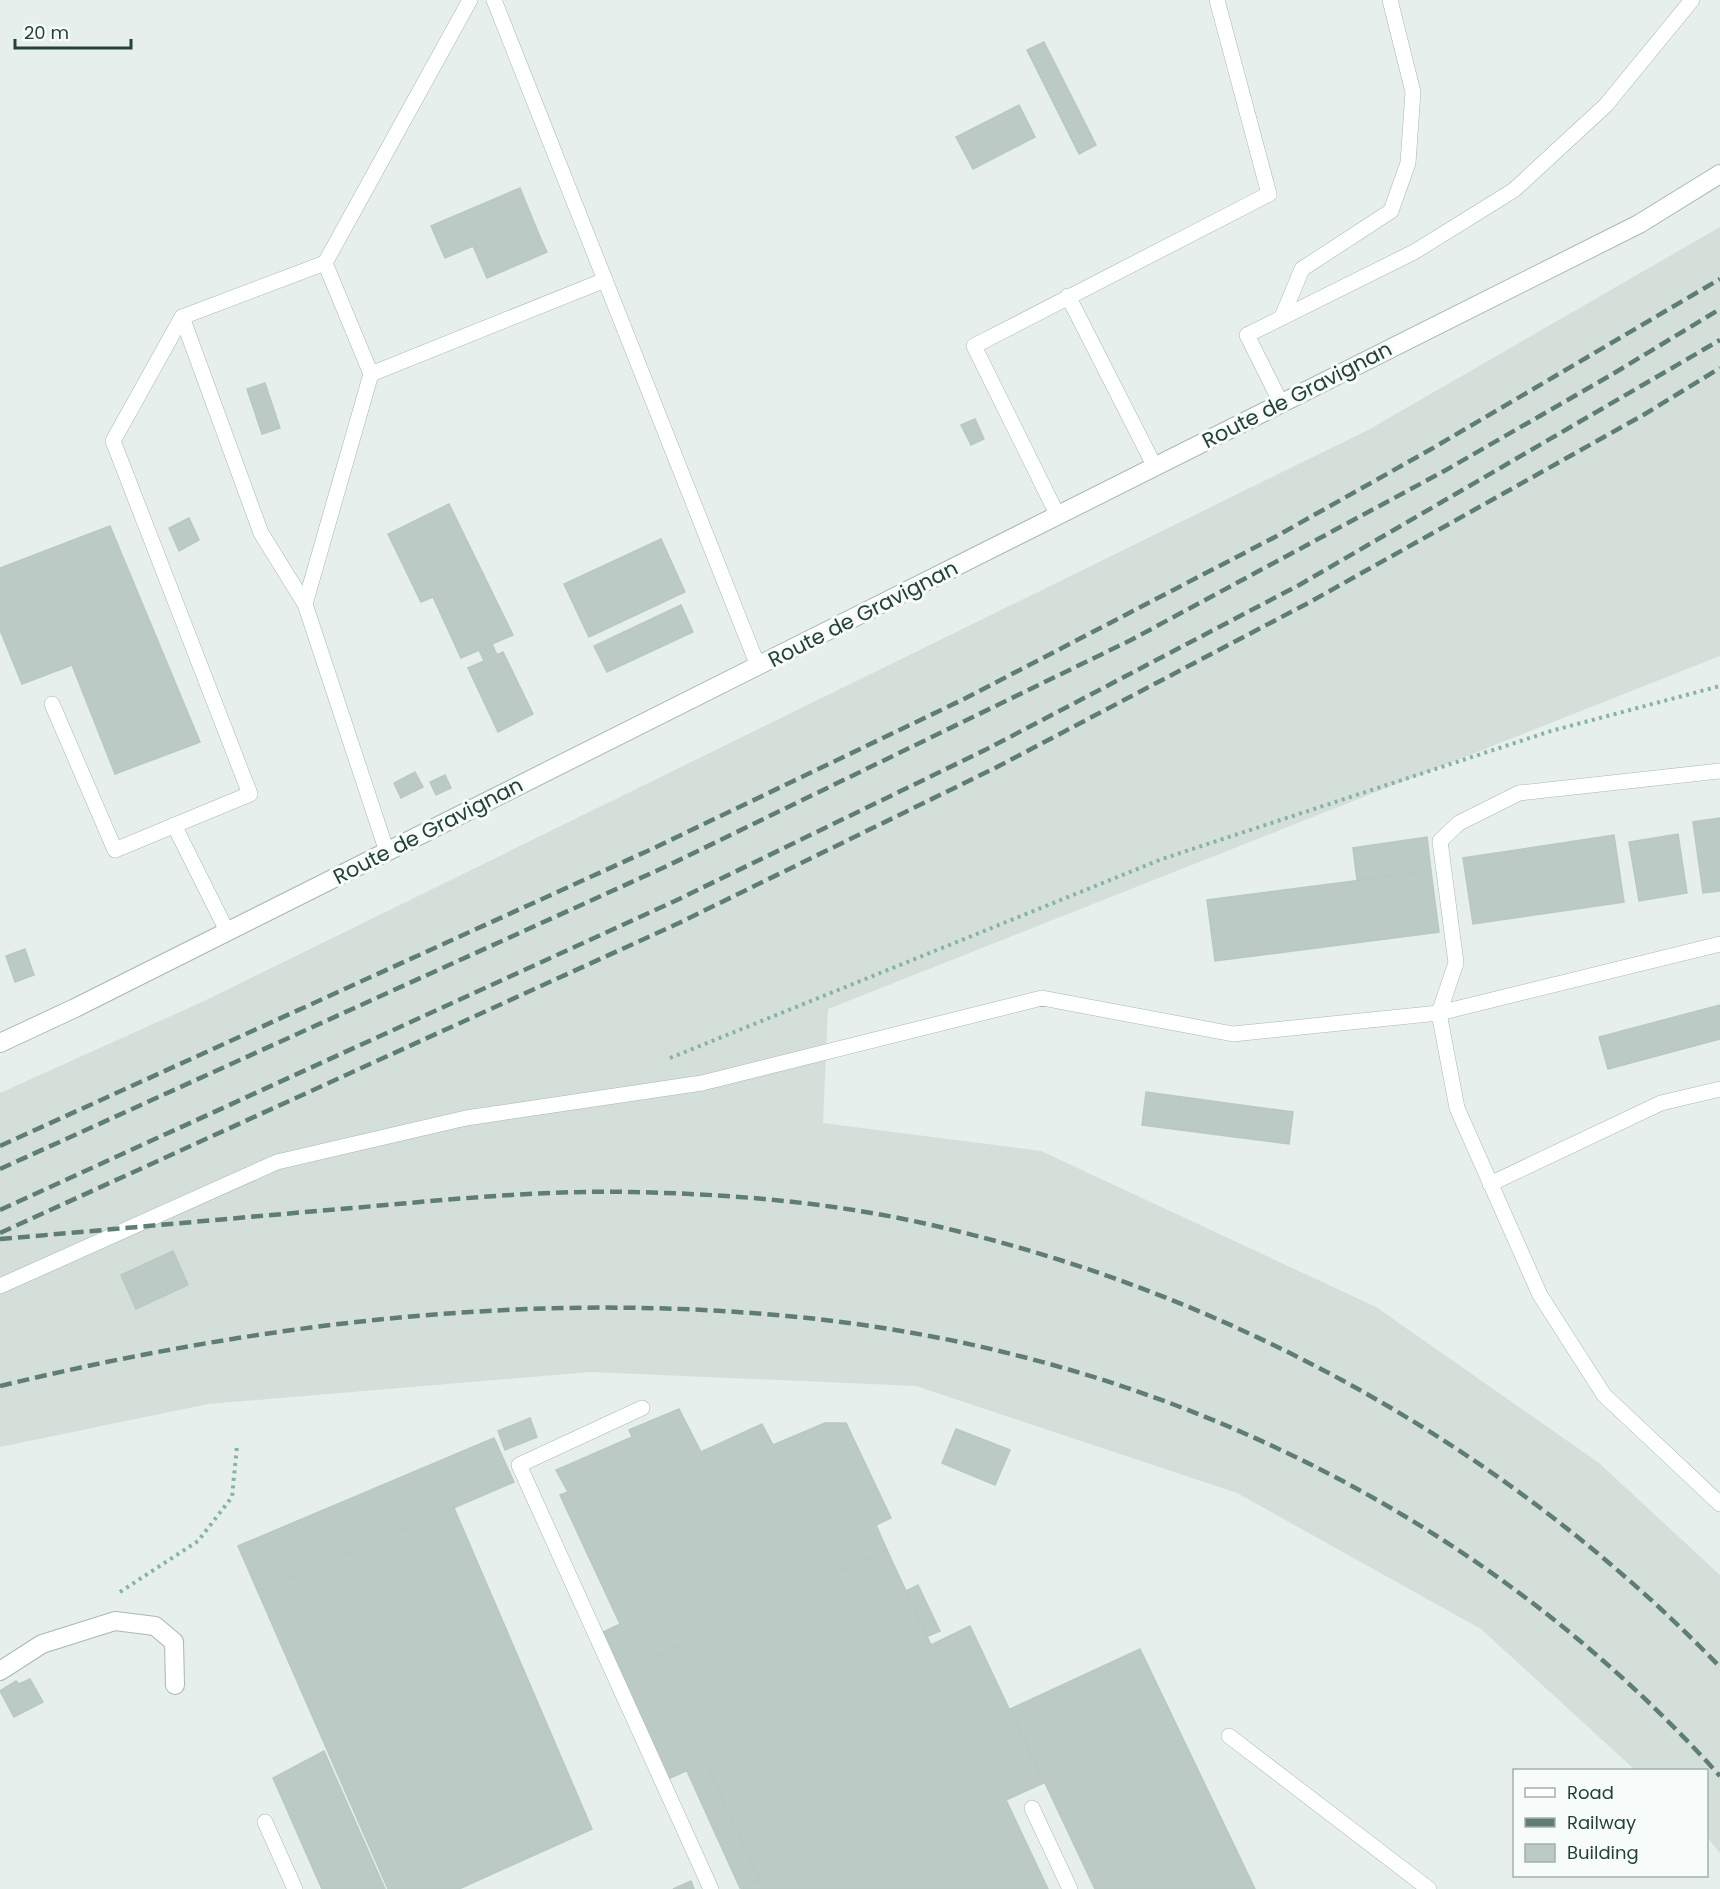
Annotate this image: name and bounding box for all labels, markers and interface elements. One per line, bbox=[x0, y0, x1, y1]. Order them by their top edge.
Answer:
scale bar bbox=[15, 12, 130, 50]
text: 20 m bbox=[24, 20, 69, 45]
street label: Route de Gravignan bbox=[1197, 334, 1397, 455]
street label: Route de Gravignan bbox=[763, 553, 963, 674]
street label: Route de Gravignan bbox=[328, 770, 528, 891]
legend bbox=[1513, 1769, 1708, 1877]
text: Road bbox=[1567, 1780, 1614, 1805]
text: Railway bbox=[1567, 1810, 1636, 1835]
text: Building bbox=[1567, 1840, 1639, 1865]

